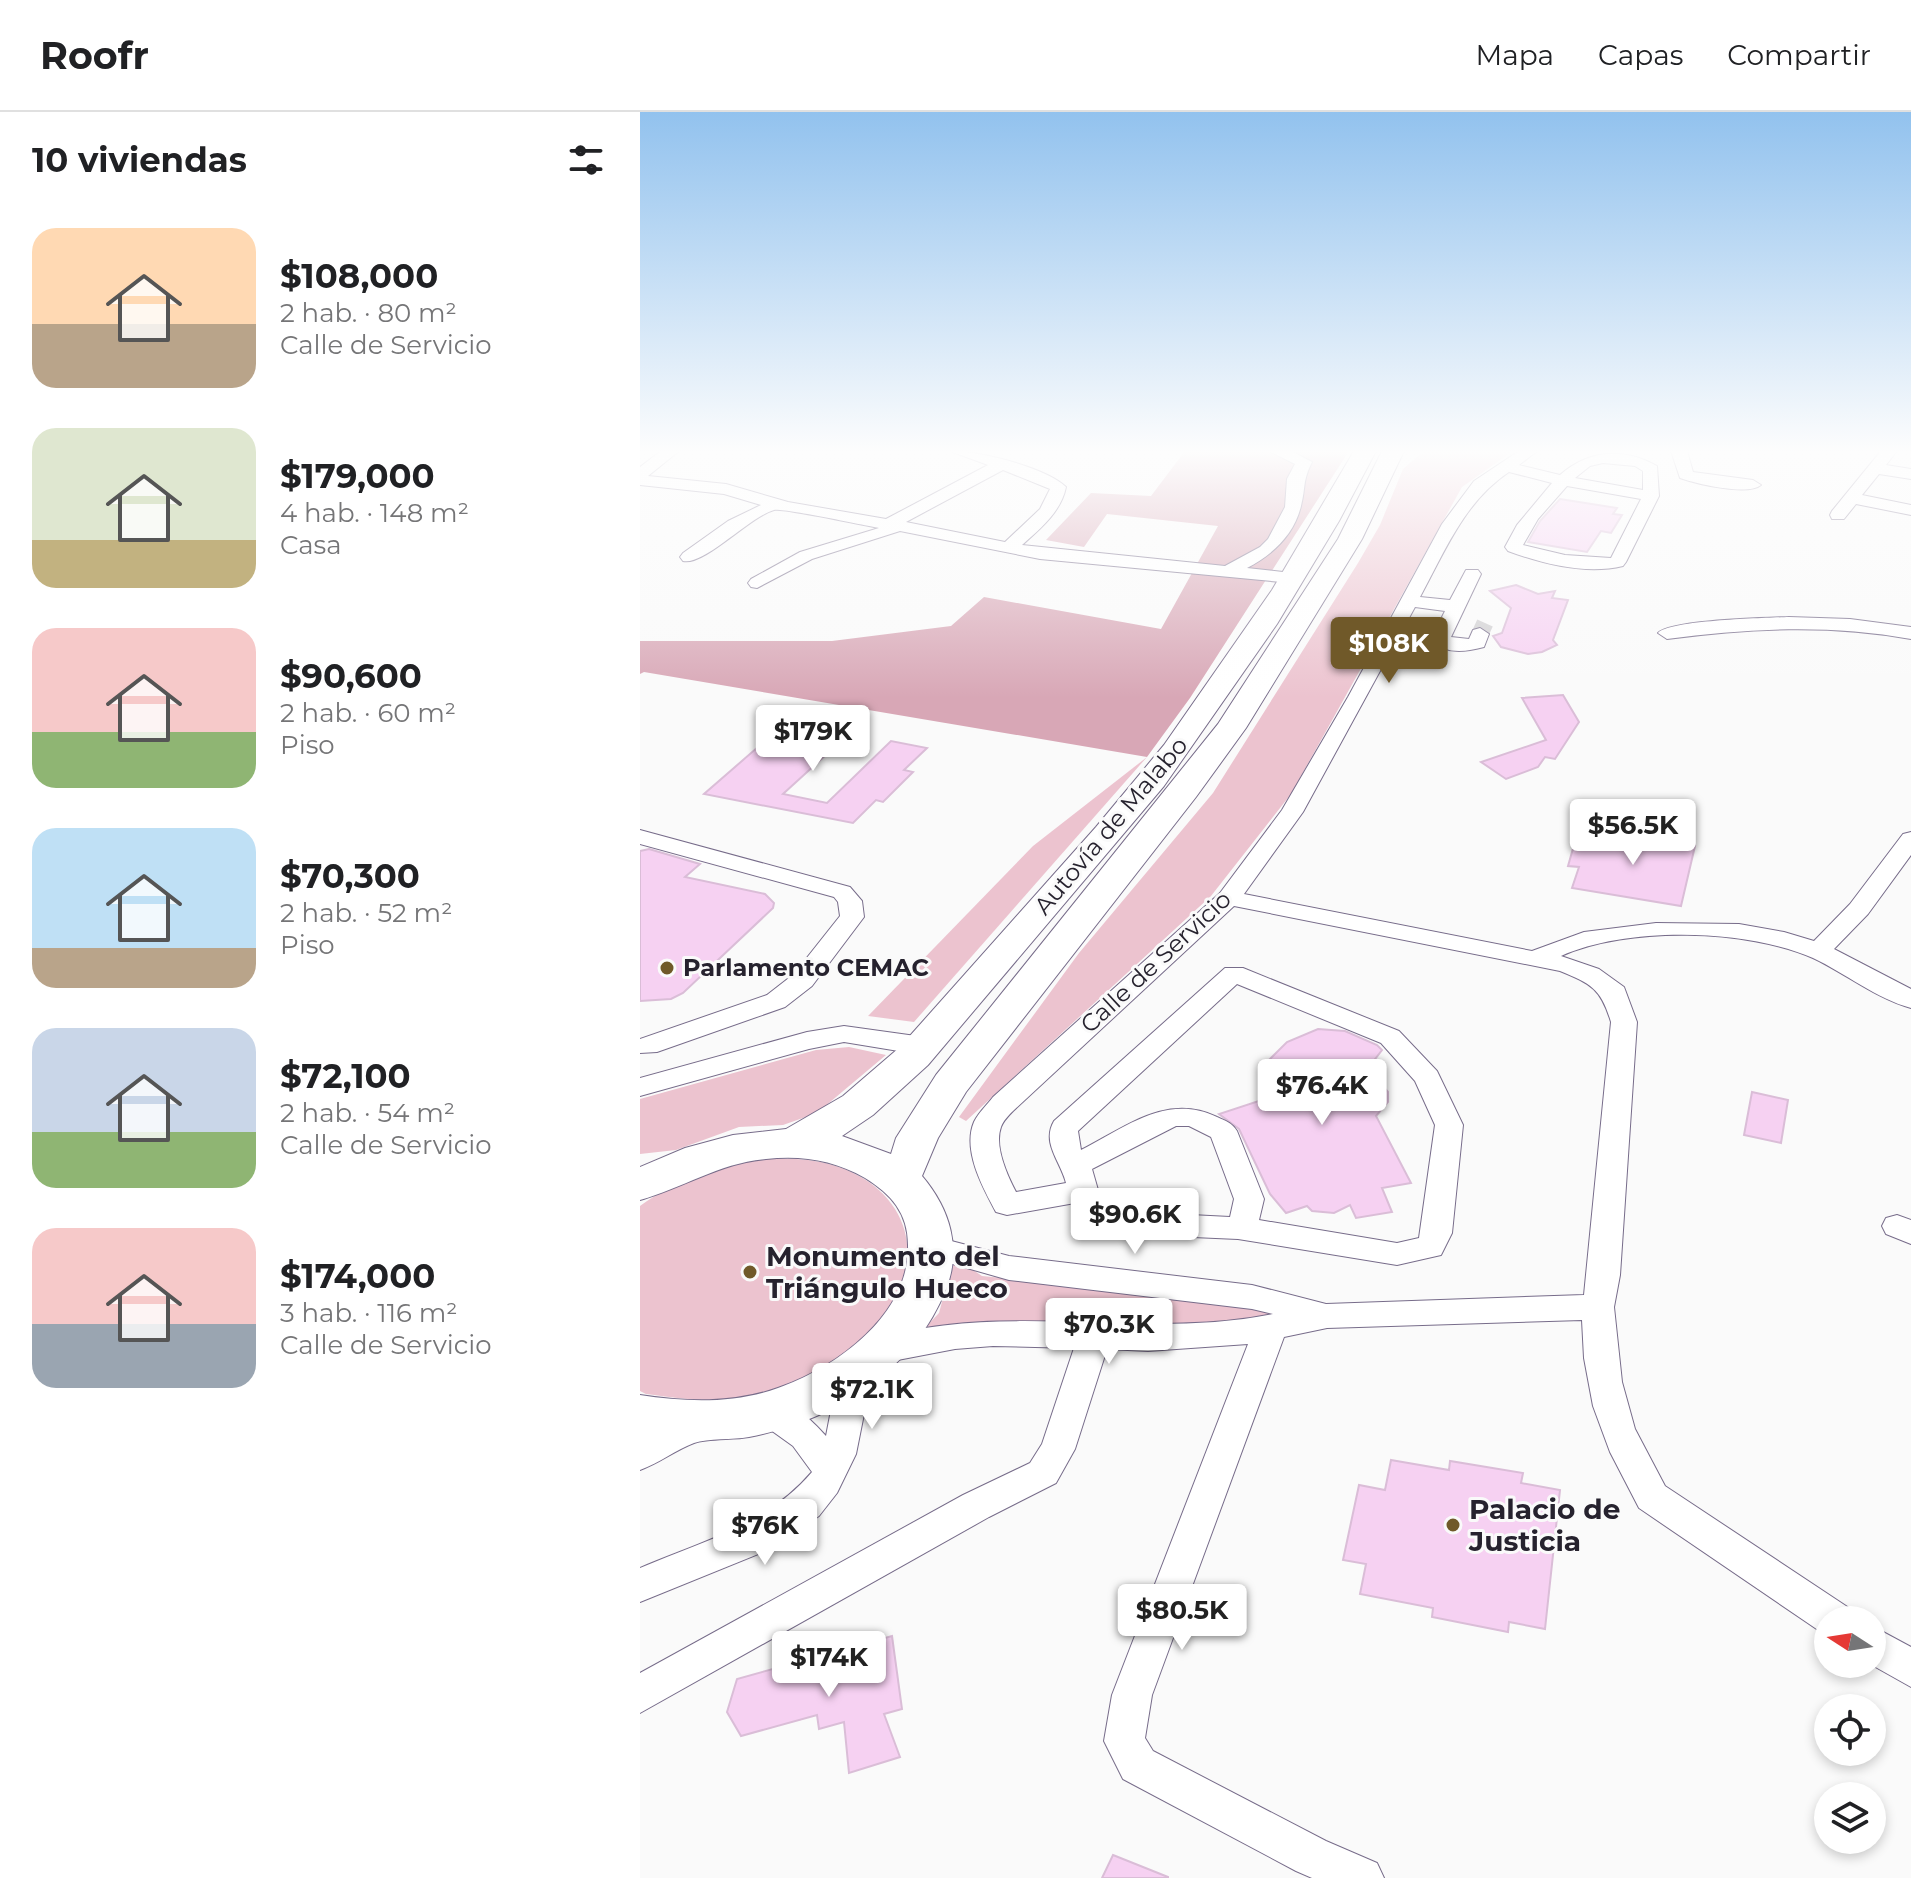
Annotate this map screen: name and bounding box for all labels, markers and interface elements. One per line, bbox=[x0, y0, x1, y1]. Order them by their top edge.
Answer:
text: Roofr bbox=[40, 32, 149, 79]
text: Mapa bbox=[1475, 38, 1554, 72]
text: Capas bbox=[1598, 38, 1683, 72]
text: Compartir bbox=[1727, 38, 1871, 72]
icon: filters bbox=[564, 138, 608, 182]
text: 10 viviendas bbox=[32, 139, 247, 181]
text: $108,000 bbox=[280, 255, 438, 297]
icon: home bbox=[96, 260, 192, 356]
text: 2 hab. · 80 m² bbox=[280, 297, 457, 329]
text: Calle de Servicio bbox=[280, 329, 492, 361]
text: $179,000 bbox=[280, 455, 435, 497]
icon: home bbox=[96, 460, 192, 556]
text: 4 hab. · 148 m² bbox=[280, 497, 469, 529]
text: Casa bbox=[280, 529, 342, 561]
pin: $108K bbox=[1333, 617, 1445, 685]
text: $108K bbox=[1349, 627, 1429, 659]
text: $90,600 bbox=[280, 655, 422, 697]
icon: home bbox=[96, 660, 192, 756]
text: 2 hab. · 60 m² bbox=[280, 697, 456, 729]
pin: $179K bbox=[757, 705, 869, 773]
text: $179K bbox=[774, 715, 852, 747]
text: Piso bbox=[280, 729, 335, 761]
street label: Autovía de Malabo bbox=[1028, 731, 1193, 920]
pin: $56.5K bbox=[1568, 799, 1698, 867]
text: $56.5K bbox=[1588, 809, 1678, 841]
text: $70,300 bbox=[280, 855, 420, 897]
icon: home bbox=[96, 860, 192, 956]
street label: Calle de Servicio bbox=[1074, 884, 1237, 1039]
text: 2 hab. · 52 m² bbox=[280, 897, 452, 929]
text: Piso bbox=[280, 929, 335, 961]
place label: Parlamento CEMAC bbox=[683, 953, 929, 982]
marker: Parlamento CEMAC bbox=[658, 959, 676, 977]
text: $72,100 bbox=[280, 1055, 411, 1097]
pin: $76.4K bbox=[1257, 1059, 1387, 1127]
icon: home bbox=[96, 1060, 192, 1156]
text: $76.4K bbox=[1276, 1069, 1368, 1101]
text: 2 hab. · 54 m² bbox=[280, 1097, 455, 1129]
text: Calle de Servicio bbox=[280, 1129, 492, 1161]
pin: $90.6K bbox=[1070, 1188, 1200, 1256]
text: $90.6K bbox=[1089, 1198, 1181, 1230]
place label: Monumento del Triángulo Hueco bbox=[766, 1239, 1008, 1305]
text: $174,000 bbox=[280, 1255, 435, 1297]
icon: home bbox=[96, 1260, 192, 1356]
marker: Monumento del Triángulo Hueco bbox=[741, 1263, 759, 1281]
text: 3 hab. · 116 m² bbox=[280, 1297, 458, 1329]
pin: $70.3K bbox=[1044, 1298, 1174, 1366]
text: $70.3K bbox=[1064, 1308, 1154, 1340]
text: Calle de Servicio bbox=[280, 1329, 492, 1361]
pin: $72.1K bbox=[807, 1363, 937, 1431]
text: $72.1K bbox=[830, 1373, 914, 1405]
place label: Palacio de Justicia bbox=[1468, 1492, 1620, 1558]
pin: $76K bbox=[718, 1499, 812, 1567]
text: $76K bbox=[731, 1509, 799, 1541]
marker: Palacio de Justicia bbox=[1444, 1516, 1462, 1534]
pin: $80.5K bbox=[1117, 1584, 1247, 1652]
text: $80.5K bbox=[1136, 1594, 1228, 1626]
north arrow bbox=[1814, 1606, 1886, 1678]
map controls bbox=[1814, 1606, 1886, 1854]
pin: $174K bbox=[773, 1631, 885, 1699]
text: $174K bbox=[790, 1641, 868, 1673]
button: locate bbox=[1814, 1694, 1886, 1766]
button: layers bbox=[1814, 1782, 1886, 1854]

